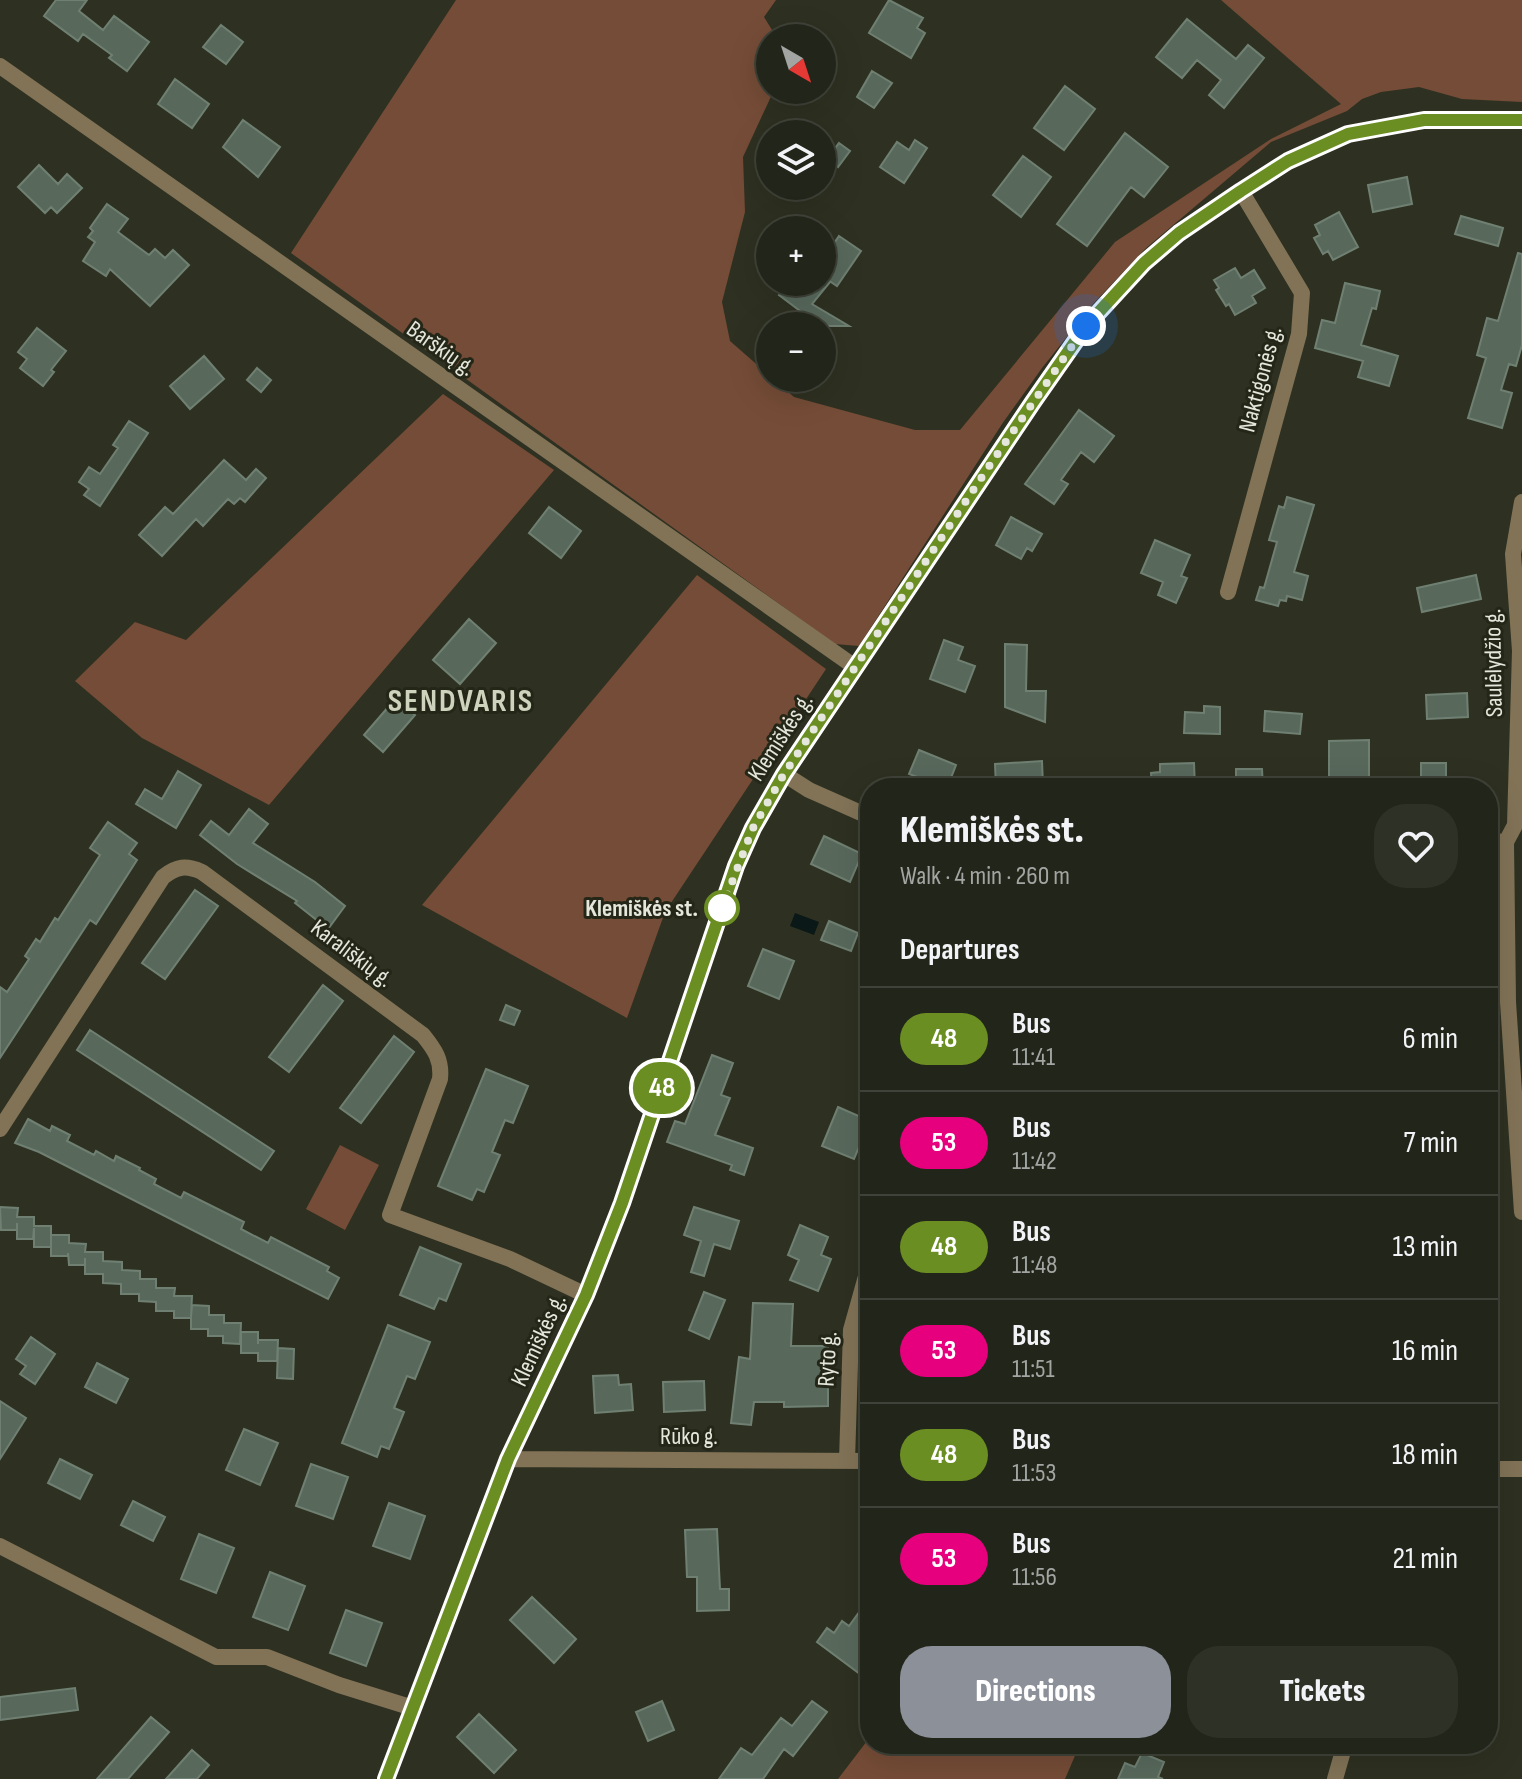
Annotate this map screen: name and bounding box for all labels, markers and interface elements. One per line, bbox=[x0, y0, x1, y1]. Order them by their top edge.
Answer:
north arrow bbox=[756, 24, 836, 104]
map controls bbox=[756, 24, 836, 392]
button: layers bbox=[756, 120, 836, 200]
button: + bbox=[756, 216, 836, 296]
your location bbox=[1066, 306, 1106, 346]
button: − bbox=[756, 312, 836, 392]
street label: Barškių g. bbox=[401, 315, 480, 382]
street label: Naktigonės g. bbox=[1232, 323, 1289, 435]
street label: Saulėlydžio g. bbox=[1478, 609, 1509, 717]
district label: SENDVARIS bbox=[388, 682, 534, 721]
street label: Klemiškės g. bbox=[741, 688, 819, 786]
button: heart bbox=[1374, 804, 1458, 888]
text: Klemiškės st. bbox=[900, 808, 1084, 853]
text: Walk · 4 min · 260 m bbox=[900, 861, 1070, 892]
marker: Klemiškės st. bbox=[705, 891, 739, 925]
place label: Klemiškės st. bbox=[585, 894, 698, 923]
street label: Karališkių g. bbox=[305, 913, 398, 994]
text: Departures bbox=[900, 932, 1020, 968]
text: Bus bbox=[1012, 1006, 1051, 1042]
text: 6 min bbox=[1402, 1021, 1458, 1057]
text: 48 bbox=[931, 1022, 957, 1055]
text: 11:41 bbox=[1012, 1042, 1055, 1073]
line badge: 48 bbox=[626, 1062, 698, 1114]
text: 48 bbox=[649, 1071, 675, 1104]
text: Bus bbox=[1012, 1110, 1051, 1146]
text: 7 min bbox=[1404, 1125, 1458, 1161]
text: 53 bbox=[932, 1126, 956, 1159]
text: 11:42 bbox=[1012, 1146, 1057, 1177]
text: Bus bbox=[1012, 1214, 1051, 1250]
text: 13 min bbox=[1392, 1229, 1458, 1265]
text: 48 bbox=[931, 1230, 957, 1263]
text: 11:48 bbox=[1012, 1250, 1057, 1281]
street label: Klemiškės g. bbox=[505, 1289, 572, 1391]
text: Bus bbox=[1012, 1318, 1051, 1354]
street label: Ryto g. bbox=[812, 1331, 843, 1387]
text: 16 min bbox=[1392, 1333, 1458, 1369]
text: 53 bbox=[932, 1334, 956, 1367]
text: 11:51 bbox=[1012, 1354, 1055, 1385]
street label: Rūko g. bbox=[660, 1422, 718, 1451]
text: Bus bbox=[1012, 1422, 1051, 1458]
text: 18 min bbox=[1392, 1437, 1458, 1473]
text: 48 bbox=[931, 1438, 957, 1471]
text: 11:53 bbox=[1012, 1458, 1056, 1489]
text: Bus bbox=[1012, 1526, 1051, 1562]
text: 21 min bbox=[1393, 1541, 1458, 1577]
text: 53 bbox=[932, 1542, 956, 1575]
text: 11:56 bbox=[1012, 1562, 1057, 1593]
button: Directions bbox=[900, 1646, 1171, 1738]
button: Tickets bbox=[1187, 1646, 1458, 1738]

